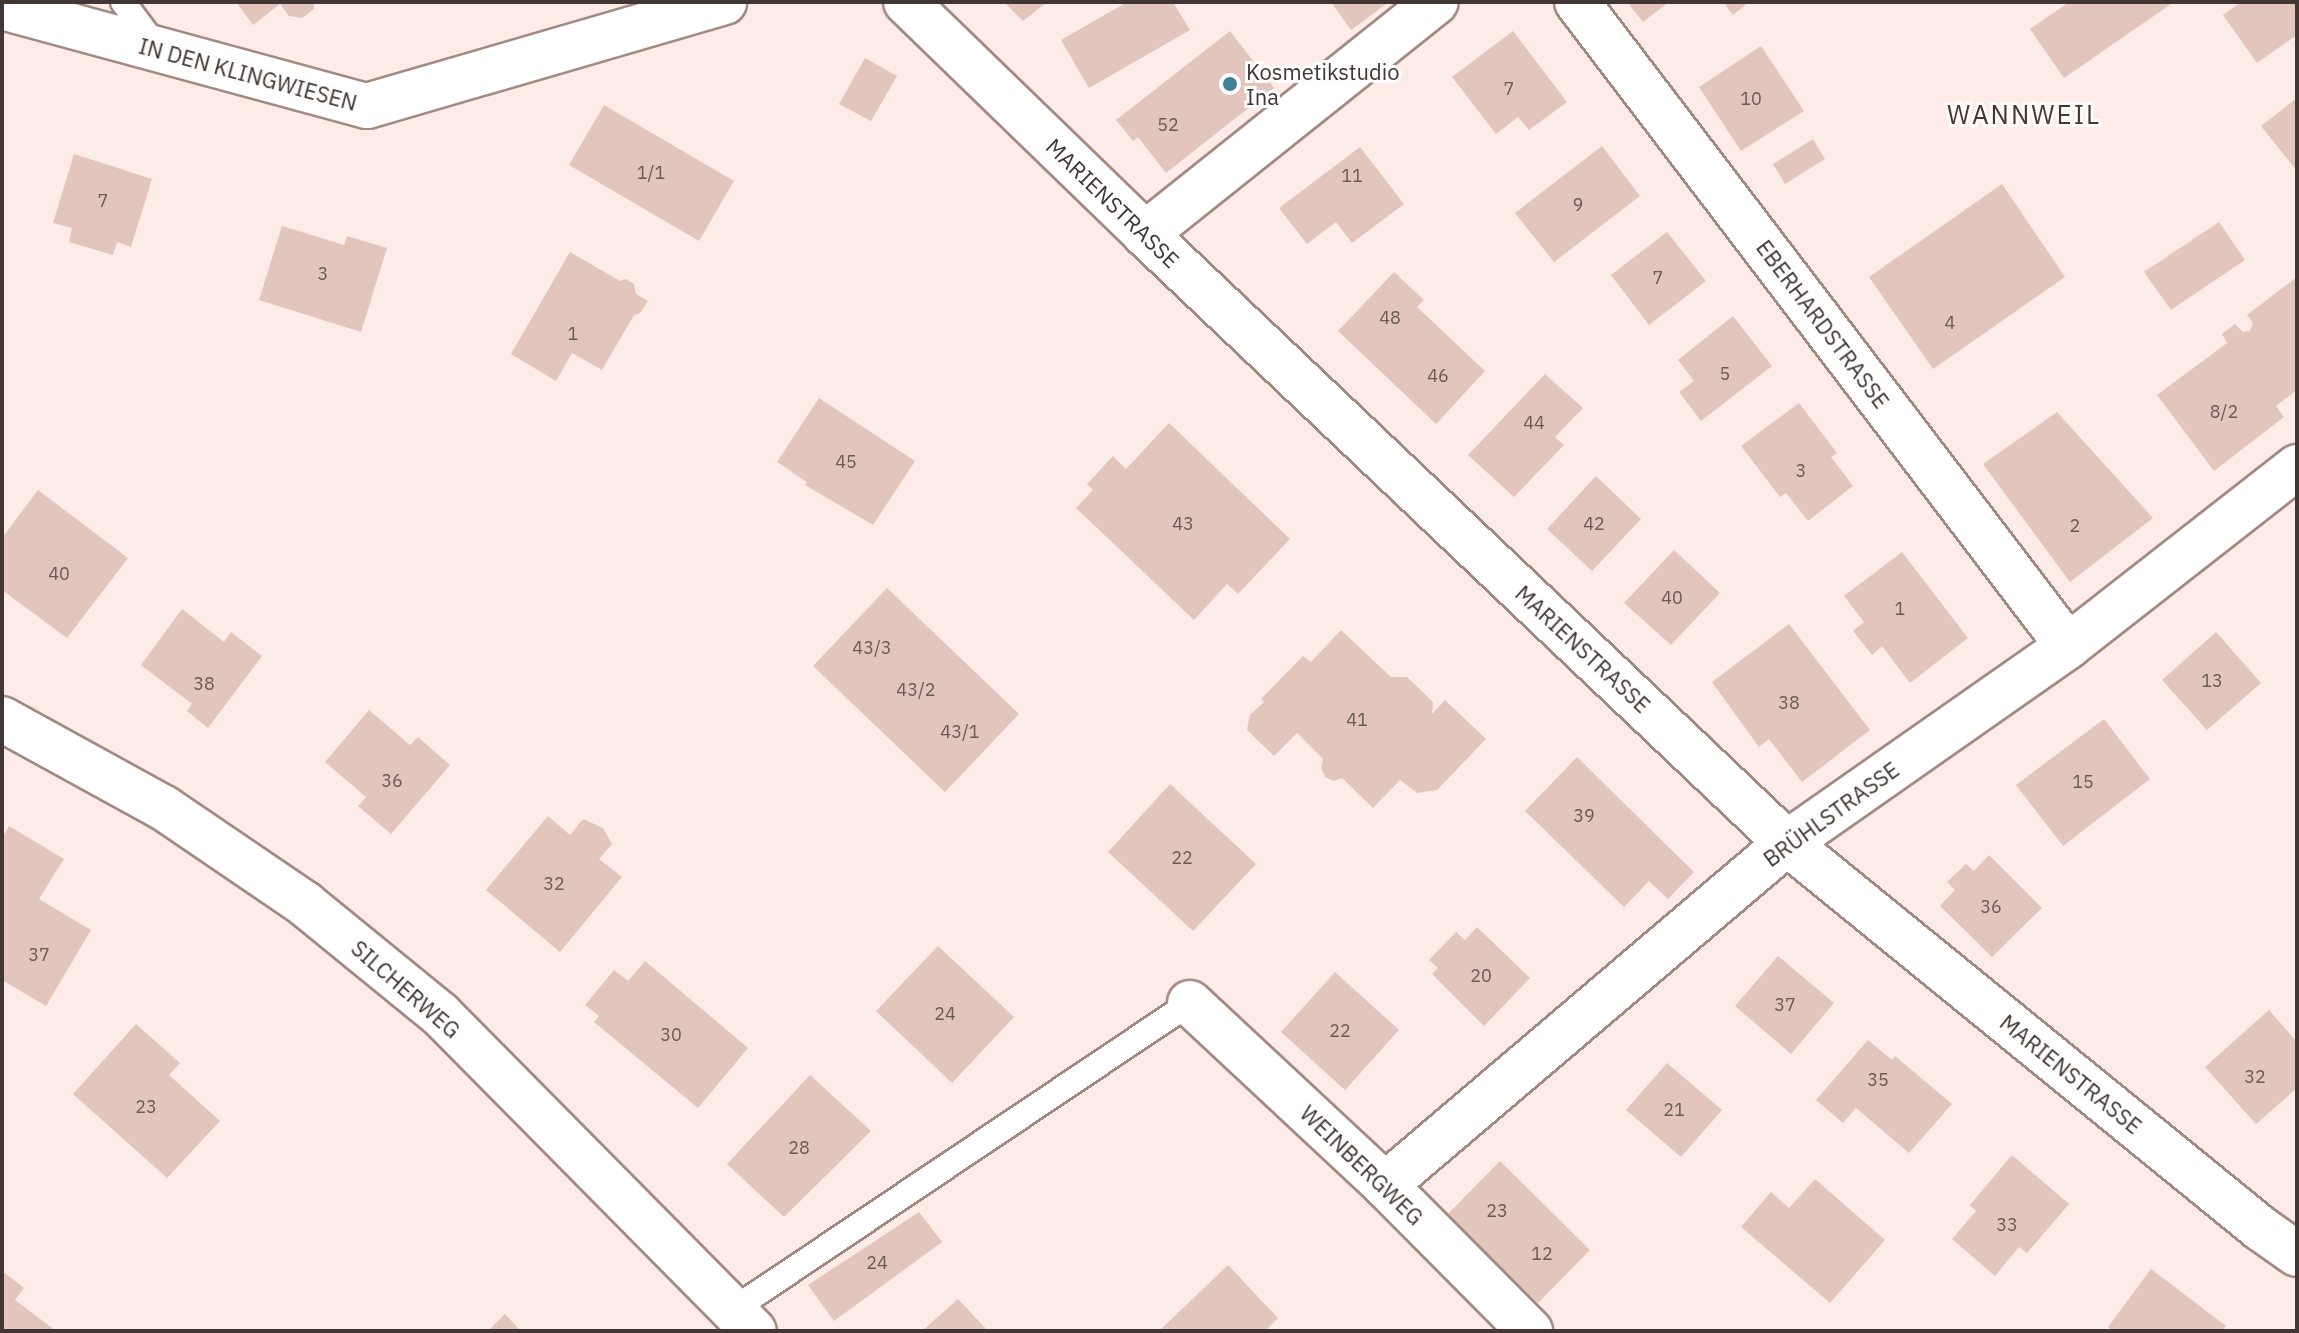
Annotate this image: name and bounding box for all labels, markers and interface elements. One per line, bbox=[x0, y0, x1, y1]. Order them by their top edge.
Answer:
street label: IN DEN KLINGWIESEN bbox=[136, 32, 360, 116]
place label: Kosmetikstudio Ina bbox=[1246, 58, 1400, 110]
marker: Kosmetikstudio Ina bbox=[1221, 75, 1239, 93]
house number: 7 bbox=[1504, 78, 1514, 100]
house number: 10 bbox=[1740, 88, 1762, 110]
district label: WANNWEIL bbox=[1947, 99, 2101, 131]
house number: 52 bbox=[1157, 114, 1179, 136]
street label: MARIENSTRASSE bbox=[1041, 133, 1185, 273]
house number: 1/1 bbox=[637, 162, 665, 184]
house number: 11 bbox=[1341, 165, 1363, 187]
house number: 7 bbox=[98, 190, 108, 212]
house number: 9 bbox=[1573, 194, 1583, 216]
street label: EBERHARDSTRASSE bbox=[1751, 235, 1895, 413]
house number: 3 bbox=[318, 263, 328, 285]
house number: 7 bbox=[1653, 267, 1663, 289]
house number: 48 bbox=[1379, 307, 1401, 329]
house number: 4 bbox=[1945, 312, 1955, 334]
house number: 1 bbox=[568, 323, 578, 345]
house number: 5 bbox=[1720, 363, 1730, 385]
house number: 46 bbox=[1427, 365, 1449, 387]
house number: 8/2 bbox=[2210, 401, 2238, 423]
house number: 44 bbox=[1523, 412, 1545, 434]
house number: 45 bbox=[835, 451, 857, 473]
house number: 3 bbox=[1796, 460, 1806, 482]
house number: 43 bbox=[1172, 513, 1194, 535]
house number: 42 bbox=[1583, 513, 1605, 535]
house number: 2 bbox=[2070, 515, 2080, 537]
house number: 40 bbox=[48, 563, 70, 585]
street label: MARIENSTRASSE bbox=[1510, 580, 1656, 718]
house number: 40 bbox=[1661, 587, 1683, 609]
house number: 1 bbox=[1895, 598, 1905, 620]
house number: 43/3 bbox=[852, 637, 892, 659]
house number: 13 bbox=[2201, 670, 2223, 692]
house number: 38 bbox=[193, 673, 215, 695]
house number: 43/2 bbox=[896, 679, 936, 701]
house number: 38 bbox=[1778, 692, 1800, 714]
house number: 41 bbox=[1346, 709, 1368, 731]
house number: 43/1 bbox=[940, 721, 980, 743]
street label: BRÜHLSTRASSE bbox=[1758, 756, 1904, 872]
house number: 36 bbox=[381, 770, 403, 792]
house number: 15 bbox=[2072, 771, 2094, 793]
house number: 39 bbox=[1573, 805, 1595, 827]
house number: 22 bbox=[1171, 847, 1193, 869]
house number: 32 bbox=[543, 873, 565, 895]
house number: 36 bbox=[1980, 896, 2002, 918]
street label: SILCHERWEG bbox=[346, 935, 466, 1043]
house number: 37 bbox=[28, 944, 50, 966]
house number: 20 bbox=[1470, 965, 1492, 987]
house number: 37 bbox=[1774, 994, 1796, 1016]
house number: 24 bbox=[934, 1003, 956, 1025]
street label: MARIENSTRASSE bbox=[1995, 1009, 2147, 1139]
house number: 22 bbox=[1329, 1020, 1351, 1042]
house number: 30 bbox=[660, 1024, 682, 1046]
house number: 32 bbox=[2244, 1066, 2266, 1088]
house number: 35 bbox=[1867, 1069, 1889, 1091]
house number: 23 bbox=[135, 1096, 157, 1118]
house number: 21 bbox=[1663, 1099, 1685, 1121]
street label: WEINBERGWEG bbox=[1295, 1100, 1429, 1230]
house number: 28 bbox=[788, 1137, 810, 1159]
house number: 23 bbox=[1486, 1200, 1508, 1222]
house number: 33 bbox=[1996, 1214, 2018, 1236]
house number: 12 bbox=[1531, 1243, 1553, 1265]
house number: 24 bbox=[866, 1252, 888, 1274]

